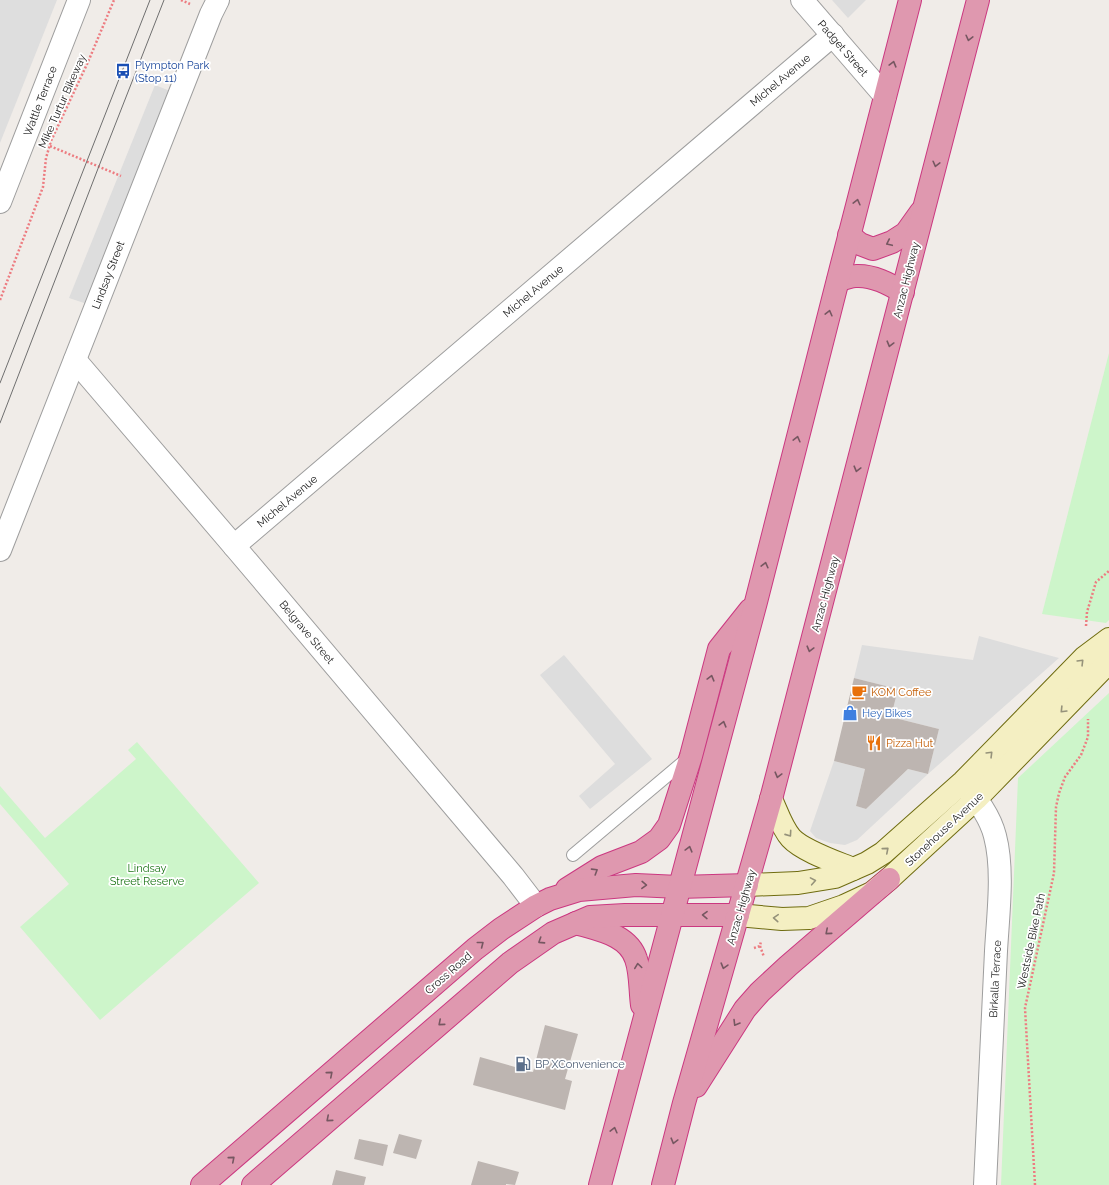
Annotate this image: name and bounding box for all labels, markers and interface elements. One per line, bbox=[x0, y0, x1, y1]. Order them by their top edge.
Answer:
street label: Padget Street bbox=[815, 18, 871, 79]
one-way arrow bbox=[965, 35, 973, 41]
street label: Michel Avenue bbox=[748, 51, 814, 109]
street label: Mike Turtur Bikeway bbox=[36, 52, 89, 150]
place label: Plympton Park (Stop 11) bbox=[135, 59, 209, 85]
one-way arrow bbox=[888, 61, 897, 68]
bus stop icon: Plympton Park (Stop 11) bbox=[114, 62, 132, 80]
street label: Wattle Terrace bbox=[21, 64, 60, 138]
one-way arrow bbox=[933, 160, 941, 167]
one-way arrow bbox=[853, 199, 861, 205]
one-way arrow bbox=[886, 238, 893, 246]
street label: Lindsay Street bbox=[89, 239, 128, 311]
street label: Anzac Highway bbox=[891, 241, 922, 320]
street label: Michel Avenue bbox=[501, 262, 567, 320]
one-way arrow bbox=[825, 310, 833, 316]
one-way arrow bbox=[886, 340, 895, 347]
one-way arrow bbox=[793, 436, 801, 442]
one-way arrow bbox=[853, 466, 862, 473]
street label: Michel Avenue bbox=[255, 472, 321, 530]
street label: Anzac Highway bbox=[809, 555, 842, 634]
one-way arrow bbox=[761, 562, 769, 568]
street label: Belgrave Street bbox=[276, 598, 337, 667]
one-way arrow bbox=[807, 646, 815, 653]
one-way arrow bbox=[1076, 659, 1084, 667]
one-way arrow bbox=[706, 675, 715, 682]
cafe icon: KOM Coffee bbox=[850, 683, 868, 701]
place label: KOM Coffee bbox=[871, 686, 932, 699]
shop icon: Hey Bikes bbox=[841, 704, 859, 722]
one-way arrow bbox=[1060, 705, 1068, 713]
place label: Hey Bikes bbox=[862, 707, 912, 720]
one-way arrow bbox=[718, 721, 727, 728]
restaurant icon: Pizza Hut bbox=[865, 734, 883, 752]
place label: Pizza Hut bbox=[886, 737, 934, 750]
one-way arrow bbox=[985, 751, 993, 759]
one-way arrow bbox=[774, 772, 782, 778]
street label: Stonehouse Avenue bbox=[903, 789, 986, 869]
one-way arrow bbox=[784, 829, 791, 836]
one-way arrow bbox=[684, 846, 693, 853]
one-way arrow bbox=[882, 847, 889, 854]
park label: Lindsay Street Reserve bbox=[110, 862, 185, 888]
one-way arrow bbox=[591, 868, 598, 876]
street label: Anzac Highway bbox=[724, 868, 759, 947]
one-way arrow bbox=[810, 877, 816, 886]
one-way arrow bbox=[641, 881, 647, 890]
street label: Westside Bike Path bbox=[1015, 892, 1048, 990]
one-way arrow bbox=[702, 911, 708, 919]
one-way arrow bbox=[773, 914, 779, 923]
one-way arrow bbox=[825, 927, 833, 935]
one-way arrow bbox=[539, 936, 546, 943]
street label: Birkalla Terrace bbox=[987, 939, 1004, 1018]
one-way arrow bbox=[477, 942, 484, 949]
street label: Cross Road bbox=[422, 949, 474, 997]
one-way arrow bbox=[634, 963, 643, 970]
one-way arrow bbox=[720, 963, 728, 969]
one-way arrow bbox=[438, 1018, 445, 1025]
one-way arrow bbox=[734, 1019, 741, 1026]
fuel station icon: BP XConvenience bbox=[514, 1055, 532, 1073]
place label: BP XConvenience bbox=[535, 1058, 625, 1071]
one-way arrow bbox=[325, 1072, 333, 1079]
one-way arrow bbox=[326, 1115, 333, 1122]
one-way arrow bbox=[609, 1127, 618, 1134]
one-way arrow bbox=[670, 1137, 679, 1144]
one-way arrow bbox=[227, 1157, 234, 1164]

